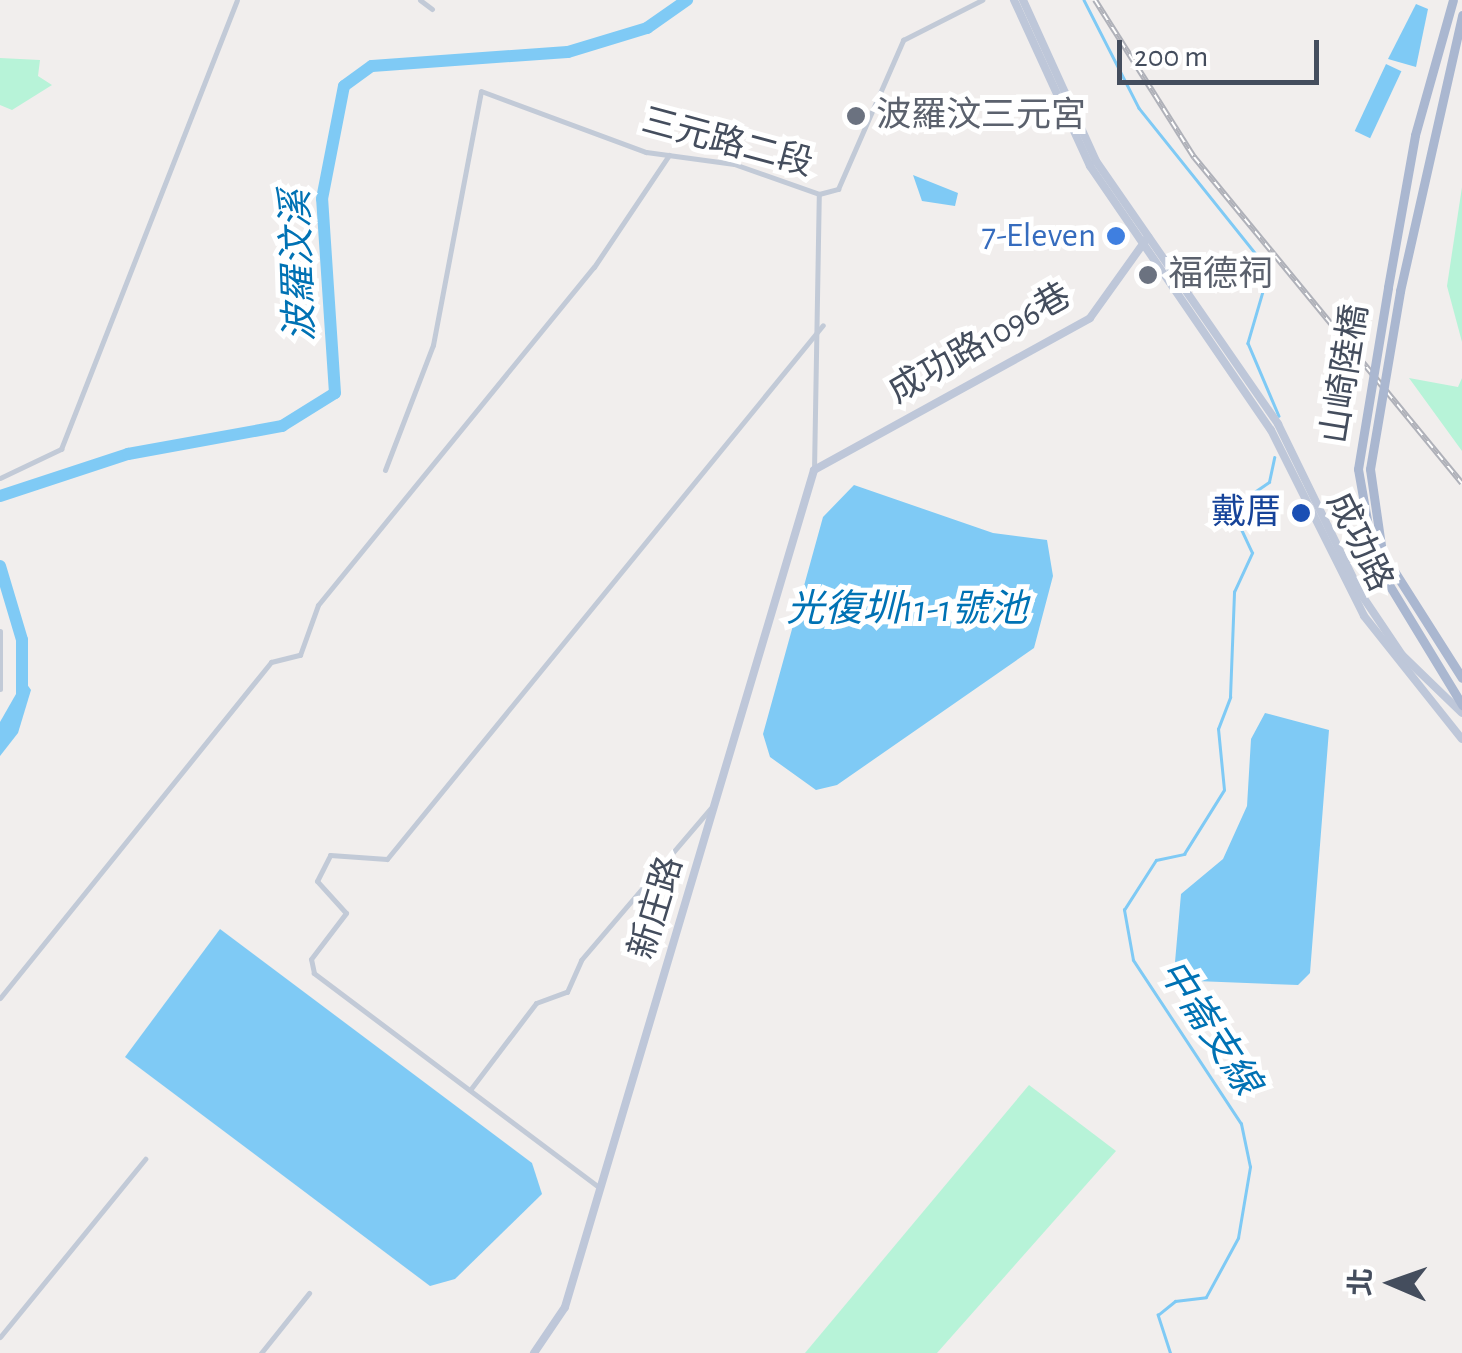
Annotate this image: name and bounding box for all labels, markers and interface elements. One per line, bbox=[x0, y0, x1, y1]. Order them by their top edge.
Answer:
scale bar bbox=[1122, 20, 1324, 82]
text: 200 m bbox=[1134, 42, 1208, 72]
place label: 波羅汶三元宮 bbox=[876, 95, 1086, 137]
street label: 三元路二段 bbox=[637, 100, 817, 186]
marker: 波羅汶三元宮 bbox=[845, 105, 867, 127]
water label: 波羅汶溪 bbox=[275, 189, 325, 343]
place label: 7-Eleven bbox=[982, 215, 1096, 257]
marker: 7-Eleven bbox=[1105, 225, 1127, 247]
place label: 福德祠 bbox=[1168, 254, 1273, 296]
marker: 福德祠 bbox=[1137, 264, 1159, 286]
street label: 成功路1096巷 bbox=[881, 275, 1079, 413]
street label: 山崎陸橋 bbox=[1314, 302, 1378, 446]
street label: 成功路 bbox=[1317, 486, 1401, 598]
place label: 戴厝 bbox=[1211, 492, 1281, 534]
marker: 戴厝 bbox=[1290, 502, 1312, 524]
water label: 光復圳11-1號池 bbox=[787, 588, 1027, 634]
street label: 新庄路 bbox=[622, 852, 692, 964]
water label: 中崙支線 bbox=[1147, 952, 1269, 1104]
north arrow bbox=[1342, 1233, 1442, 1333]
text: 北 bbox=[1348, 1267, 1376, 1296]

